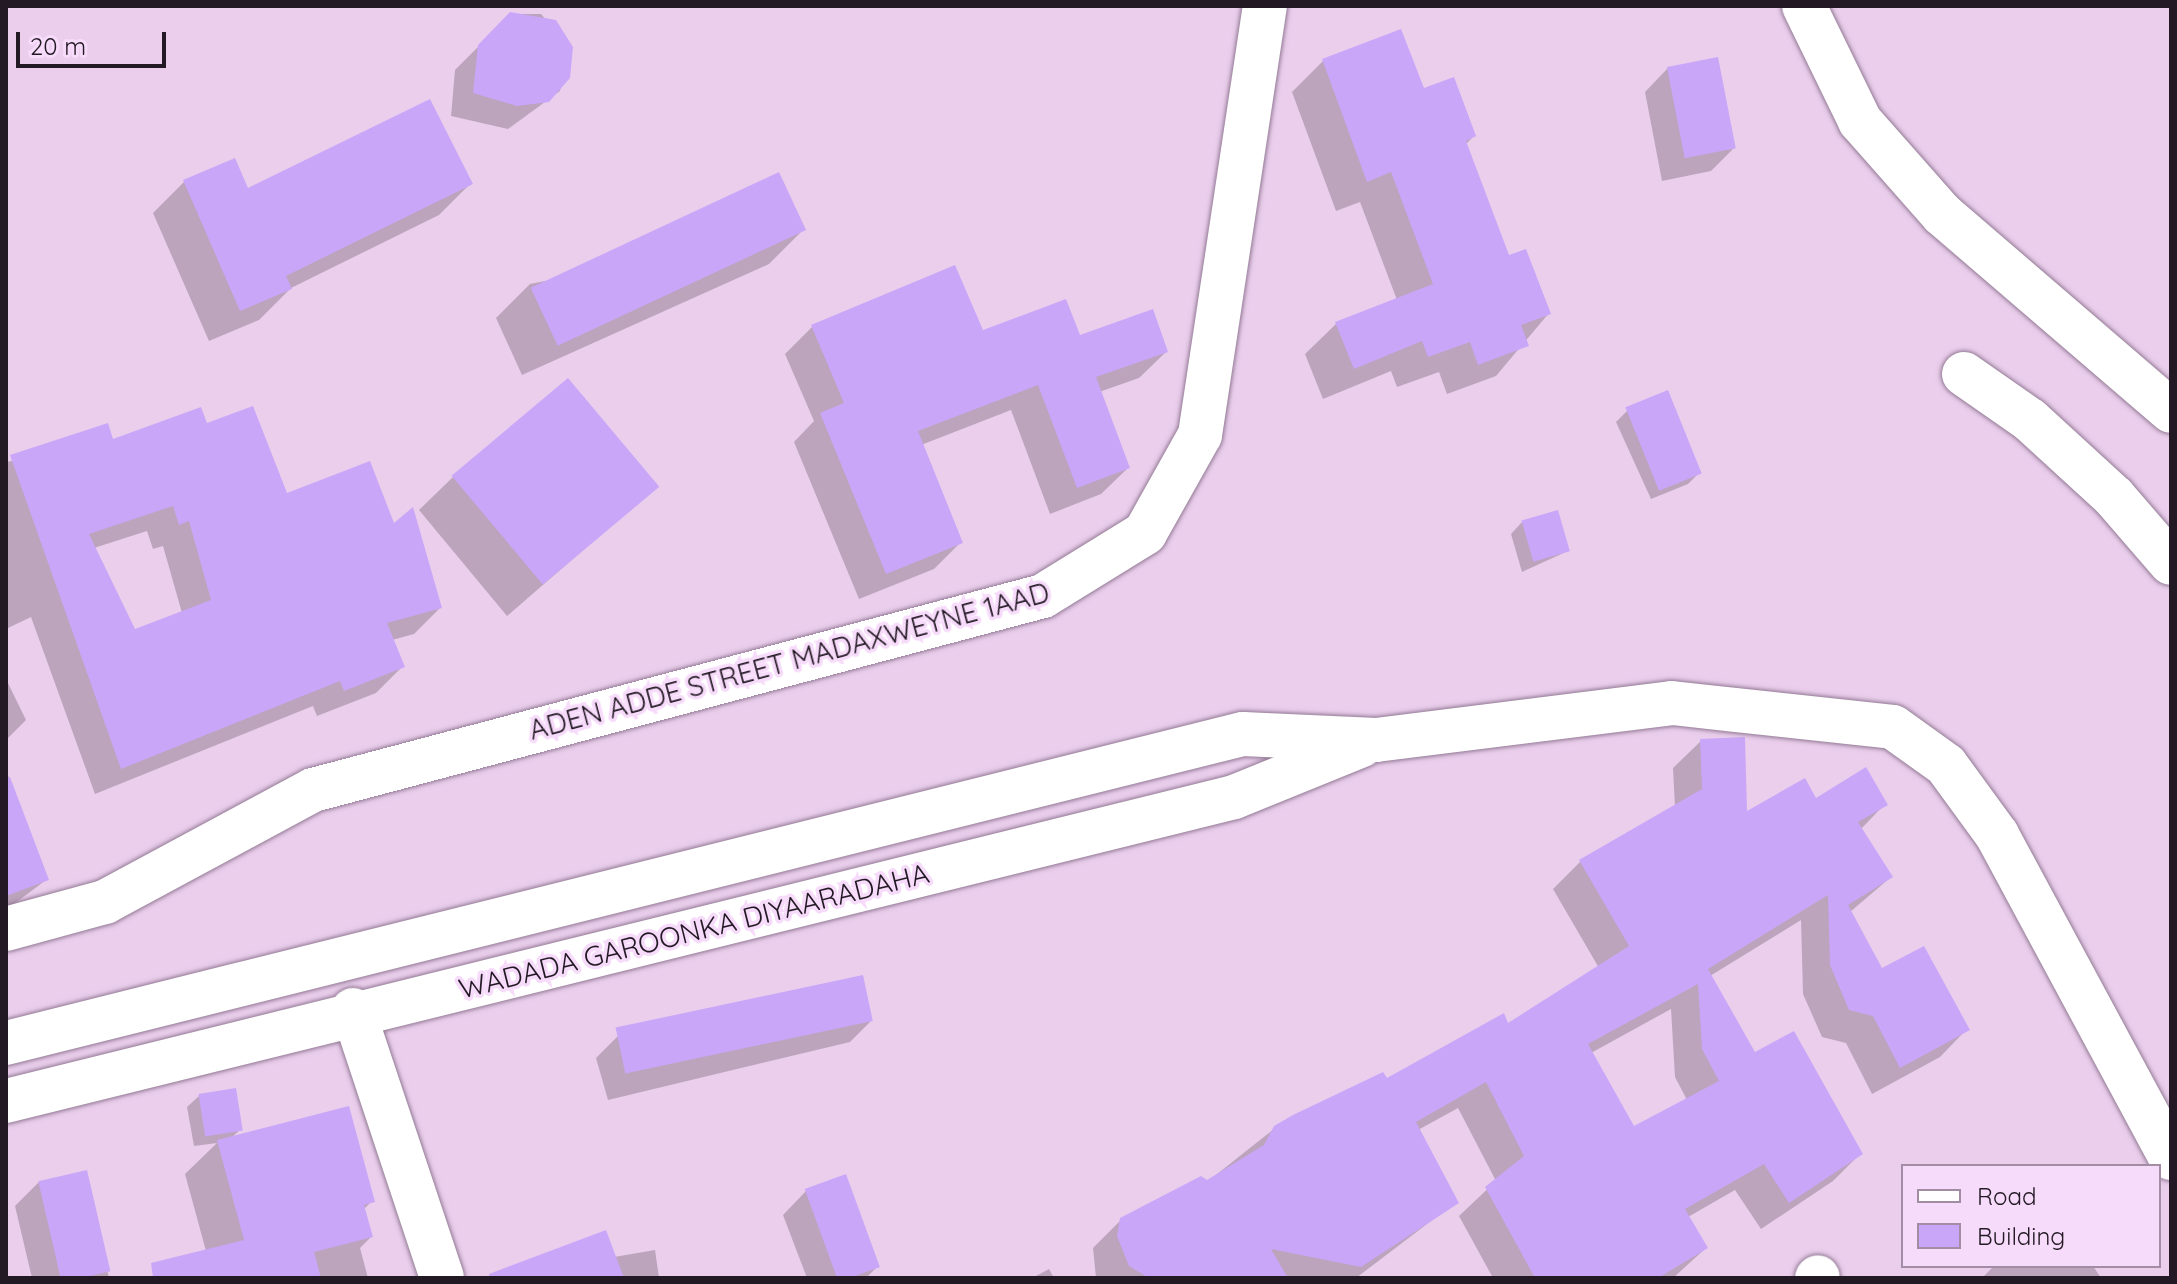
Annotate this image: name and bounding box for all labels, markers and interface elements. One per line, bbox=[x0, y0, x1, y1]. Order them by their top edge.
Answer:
scale bar bbox=[20, 16, 170, 66]
text: 20 m bbox=[30, 31, 86, 61]
street label: ADEN ADDE STREET MADAXWEYNE 1AAD bbox=[525, 575, 1053, 747]
street label: WADADA GAROONKA DIYAARADAHA bbox=[455, 856, 933, 1006]
legend bbox=[1901, 1164, 2161, 1268]
text: Road bbox=[1977, 1181, 2037, 1211]
text: Building bbox=[1977, 1221, 2065, 1251]

